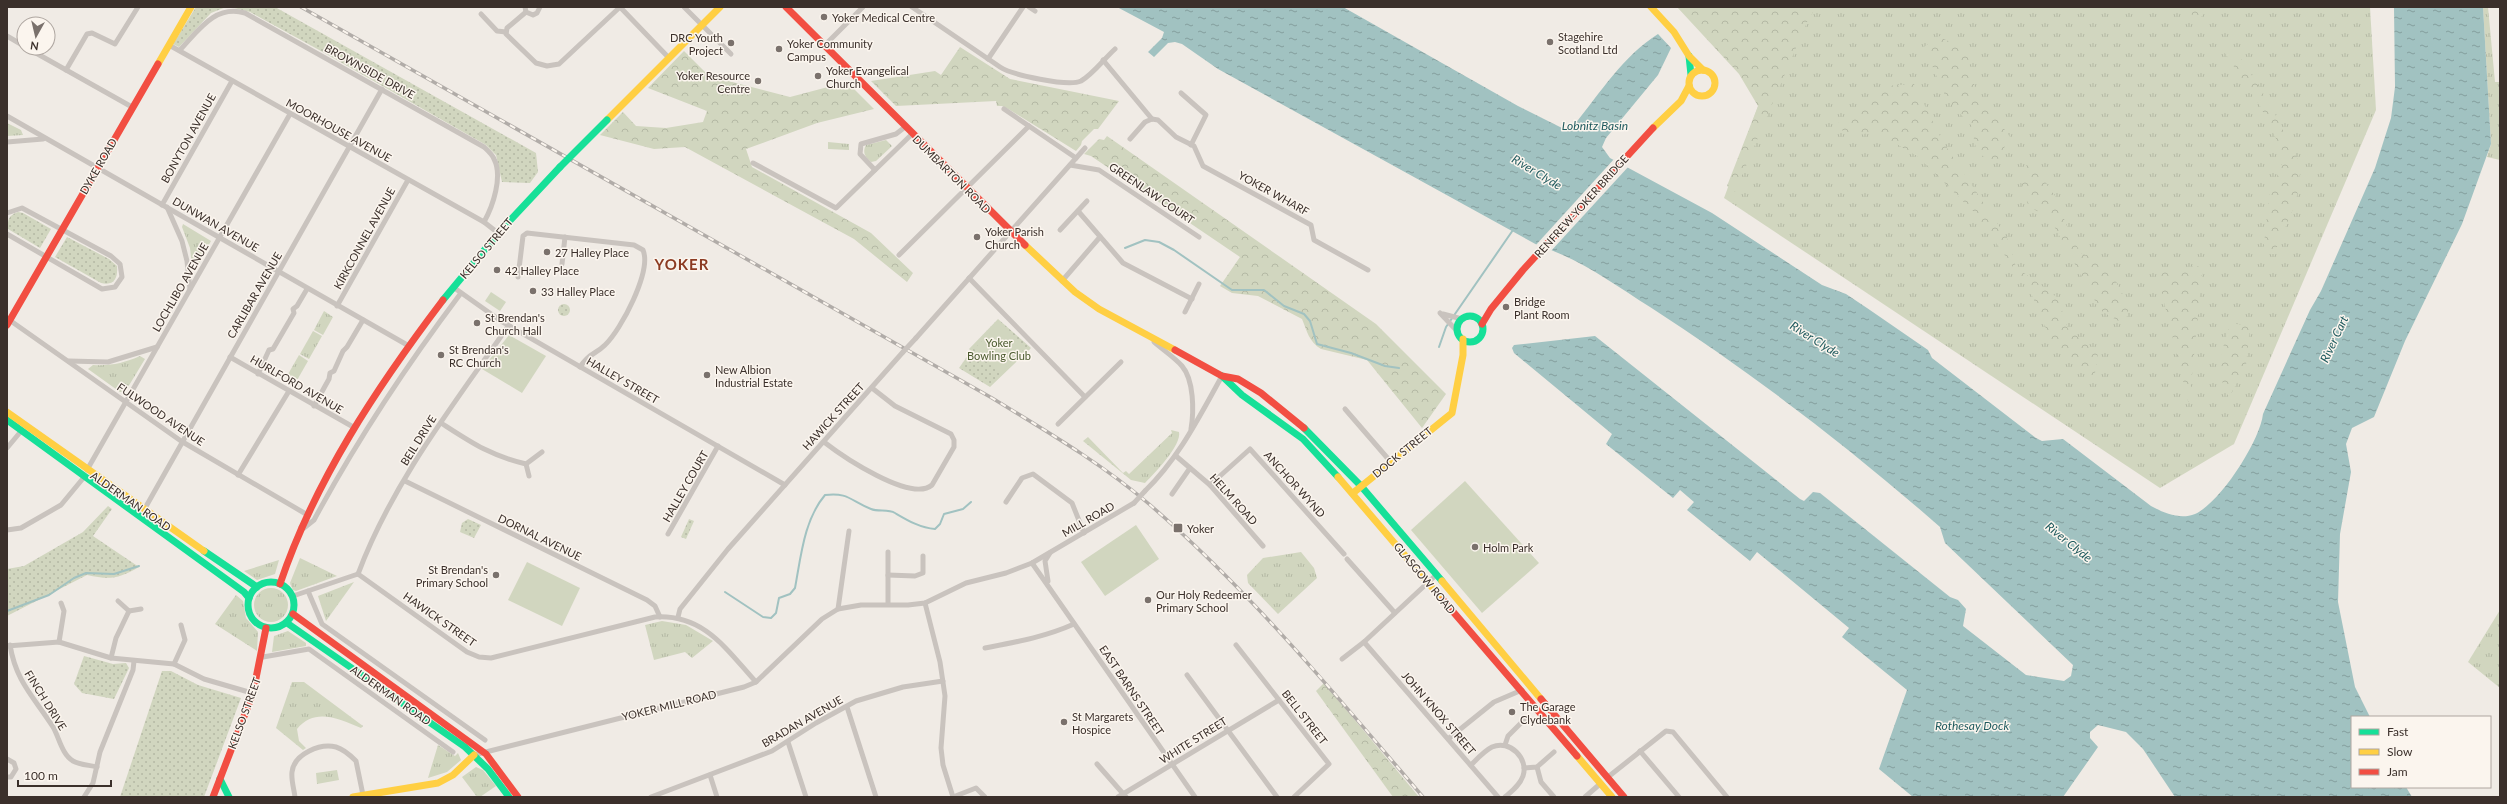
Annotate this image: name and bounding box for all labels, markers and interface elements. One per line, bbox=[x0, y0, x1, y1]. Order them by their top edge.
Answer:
place label: Yoker Medical Centre bbox=[832, 11, 935, 24]
marker: Yoker Medical Centre bbox=[819, 12, 829, 22]
north arrow bbox=[16, 16, 56, 56]
place label: Stagehire Scotland Ltd bbox=[1558, 30, 1618, 56]
place label: DRC Youth Project bbox=[670, 31, 723, 57]
place label: Yoker Community Campus bbox=[787, 37, 873, 63]
marker: Stagehire Scotland Ltd bbox=[1545, 37, 1555, 47]
marker: DRC Youth Project bbox=[726, 38, 736, 48]
text: N bbox=[29, 39, 40, 53]
street label: BROWNSIDE DRIVE bbox=[323, 41, 417, 101]
marker: Yoker Community Campus bbox=[774, 44, 784, 54]
place label: Yoker Evangelical Church bbox=[826, 64, 909, 90]
place label: Yoker Resource Centre bbox=[676, 69, 750, 95]
marker: Yoker Evangelical Church bbox=[813, 71, 823, 81]
marker: Yoker Resource Centre bbox=[753, 76, 763, 86]
street label: BONYTON AVENUE bbox=[158, 91, 218, 185]
street label: MOORHOUSE AVENUE bbox=[284, 96, 394, 164]
water label: Lobnitz Basin bbox=[1562, 118, 1628, 133]
street label: DUMBARTON ROAD bbox=[910, 132, 994, 216]
street label: DYKE ROAD bbox=[77, 136, 119, 196]
water label: River Clyde bbox=[1509, 151, 1565, 193]
street label: RENFREW-YOKER BRIDGE bbox=[1531, 152, 1631, 260]
street label: GREENLAW COURT bbox=[1107, 160, 1197, 227]
street label: YOKER WHARF bbox=[1236, 168, 1312, 218]
street label: KIRKCONNEL AVENUE bbox=[331, 185, 397, 291]
street label: DUNWAN AVENUE bbox=[171, 194, 261, 254]
street label: KELSO STREET bbox=[457, 215, 516, 281]
place label: Yoker Parish Church bbox=[985, 225, 1044, 251]
marker: Yoker Parish Church bbox=[972, 232, 982, 242]
street label: LOCHLIBO AVENUE bbox=[149, 240, 211, 334]
place label: 27 Halley Place bbox=[555, 246, 629, 259]
marker: 27 Halley Place bbox=[542, 247, 552, 257]
street label: CARLIBAR AVENUE bbox=[224, 249, 284, 341]
district label: YOKER bbox=[654, 255, 709, 273]
place label: 42 Halley Place bbox=[505, 264, 579, 277]
marker: 42 Halley Place bbox=[492, 265, 502, 275]
place label: 33 Halley Place bbox=[541, 285, 615, 298]
marker: 33 Halley Place bbox=[528, 286, 538, 296]
place label: Bridge Plant Room bbox=[1514, 295, 1570, 321]
marker: Bridge Plant Room bbox=[1501, 302, 1511, 312]
place label: St Brendan's Church Hall bbox=[485, 311, 545, 337]
water label: River Cart bbox=[2317, 313, 2352, 365]
marker: St Brendan's Church Hall bbox=[472, 318, 482, 328]
water label: River Clyde bbox=[1787, 318, 1843, 360]
park label: Yoker Bowling Club bbox=[967, 336, 1031, 362]
place label: St Brendan's RC Church bbox=[449, 343, 509, 369]
marker: St Brendan's RC Church bbox=[436, 350, 446, 360]
street label: HURLFORD AVENUE bbox=[248, 352, 346, 416]
street label: HALLEY STREET bbox=[585, 354, 662, 406]
place label: New Albion Industrial Estate bbox=[715, 363, 793, 389]
marker: New Albion Industrial Estate bbox=[702, 370, 712, 380]
street label: HAWICK STREET bbox=[799, 379, 867, 452]
street label: FULWOOD AVENUE bbox=[115, 380, 207, 448]
street label: BEIL DRIVE bbox=[397, 412, 439, 468]
street label: DOCK STREET bbox=[1369, 424, 1435, 480]
street label: HALLEY COURT bbox=[659, 448, 711, 524]
street label: ANCHOR WYND bbox=[1262, 448, 1328, 520]
street label: ALDERMAN ROAD bbox=[88, 468, 174, 534]
street label: HELM ROAD bbox=[1208, 471, 1260, 527]
street label: MILL ROAD bbox=[1059, 499, 1117, 539]
street label: DORNAL AVENUE bbox=[496, 511, 584, 563]
water label: River Clyde bbox=[2043, 519, 2096, 565]
marker: Yoker bbox=[1172, 522, 1184, 534]
place label: Yoker bbox=[1187, 522, 1214, 535]
street label: GLASGOW ROAD bbox=[1391, 540, 1459, 616]
place label: Holm Park bbox=[1483, 541, 1534, 554]
marker: Holm Park bbox=[1470, 542, 1480, 552]
place label: St Brendan's Primary School bbox=[416, 563, 488, 589]
marker: St Brendan's Primary School bbox=[491, 570, 501, 580]
place label: Our Holy Redeemer Primary School bbox=[1156, 588, 1252, 614]
street label: HAWICK STREET bbox=[401, 589, 479, 649]
marker: Our Holy Redeemer Primary School bbox=[1143, 595, 1153, 605]
street label: EAST BARNS STREET bbox=[1097, 642, 1167, 738]
street label: ALDERMAN ROAD bbox=[348, 662, 434, 728]
street label: FINCH DRIVE bbox=[22, 668, 70, 732]
street label: JOHN KNOX STREET bbox=[1399, 669, 1479, 758]
street label: KELSO STREET bbox=[225, 675, 263, 751]
street label: YOKER MILL ROAD bbox=[620, 687, 718, 723]
street label: BELL STREET bbox=[1280, 687, 1331, 747]
street label: BRADAN AVENUE bbox=[759, 693, 845, 749]
place label: The Garage Clydebank bbox=[1520, 700, 1576, 726]
marker: The Garage Clydebank bbox=[1507, 707, 1517, 717]
place label: St Margarets Hospice bbox=[1072, 710, 1134, 736]
street label: WHITE STREET bbox=[1157, 714, 1230, 766]
legend bbox=[2351, 716, 2491, 788]
marker: St Margarets Hospice bbox=[1059, 717, 1069, 727]
water label: Rothesay Dock bbox=[1935, 718, 2009, 733]
text: Fast bbox=[2387, 724, 2409, 739]
text: Slow bbox=[2387, 744, 2413, 759]
scale bar bbox=[18, 762, 111, 788]
text: Jam bbox=[2387, 764, 2408, 779]
text: 100 m bbox=[24, 768, 58, 783]

